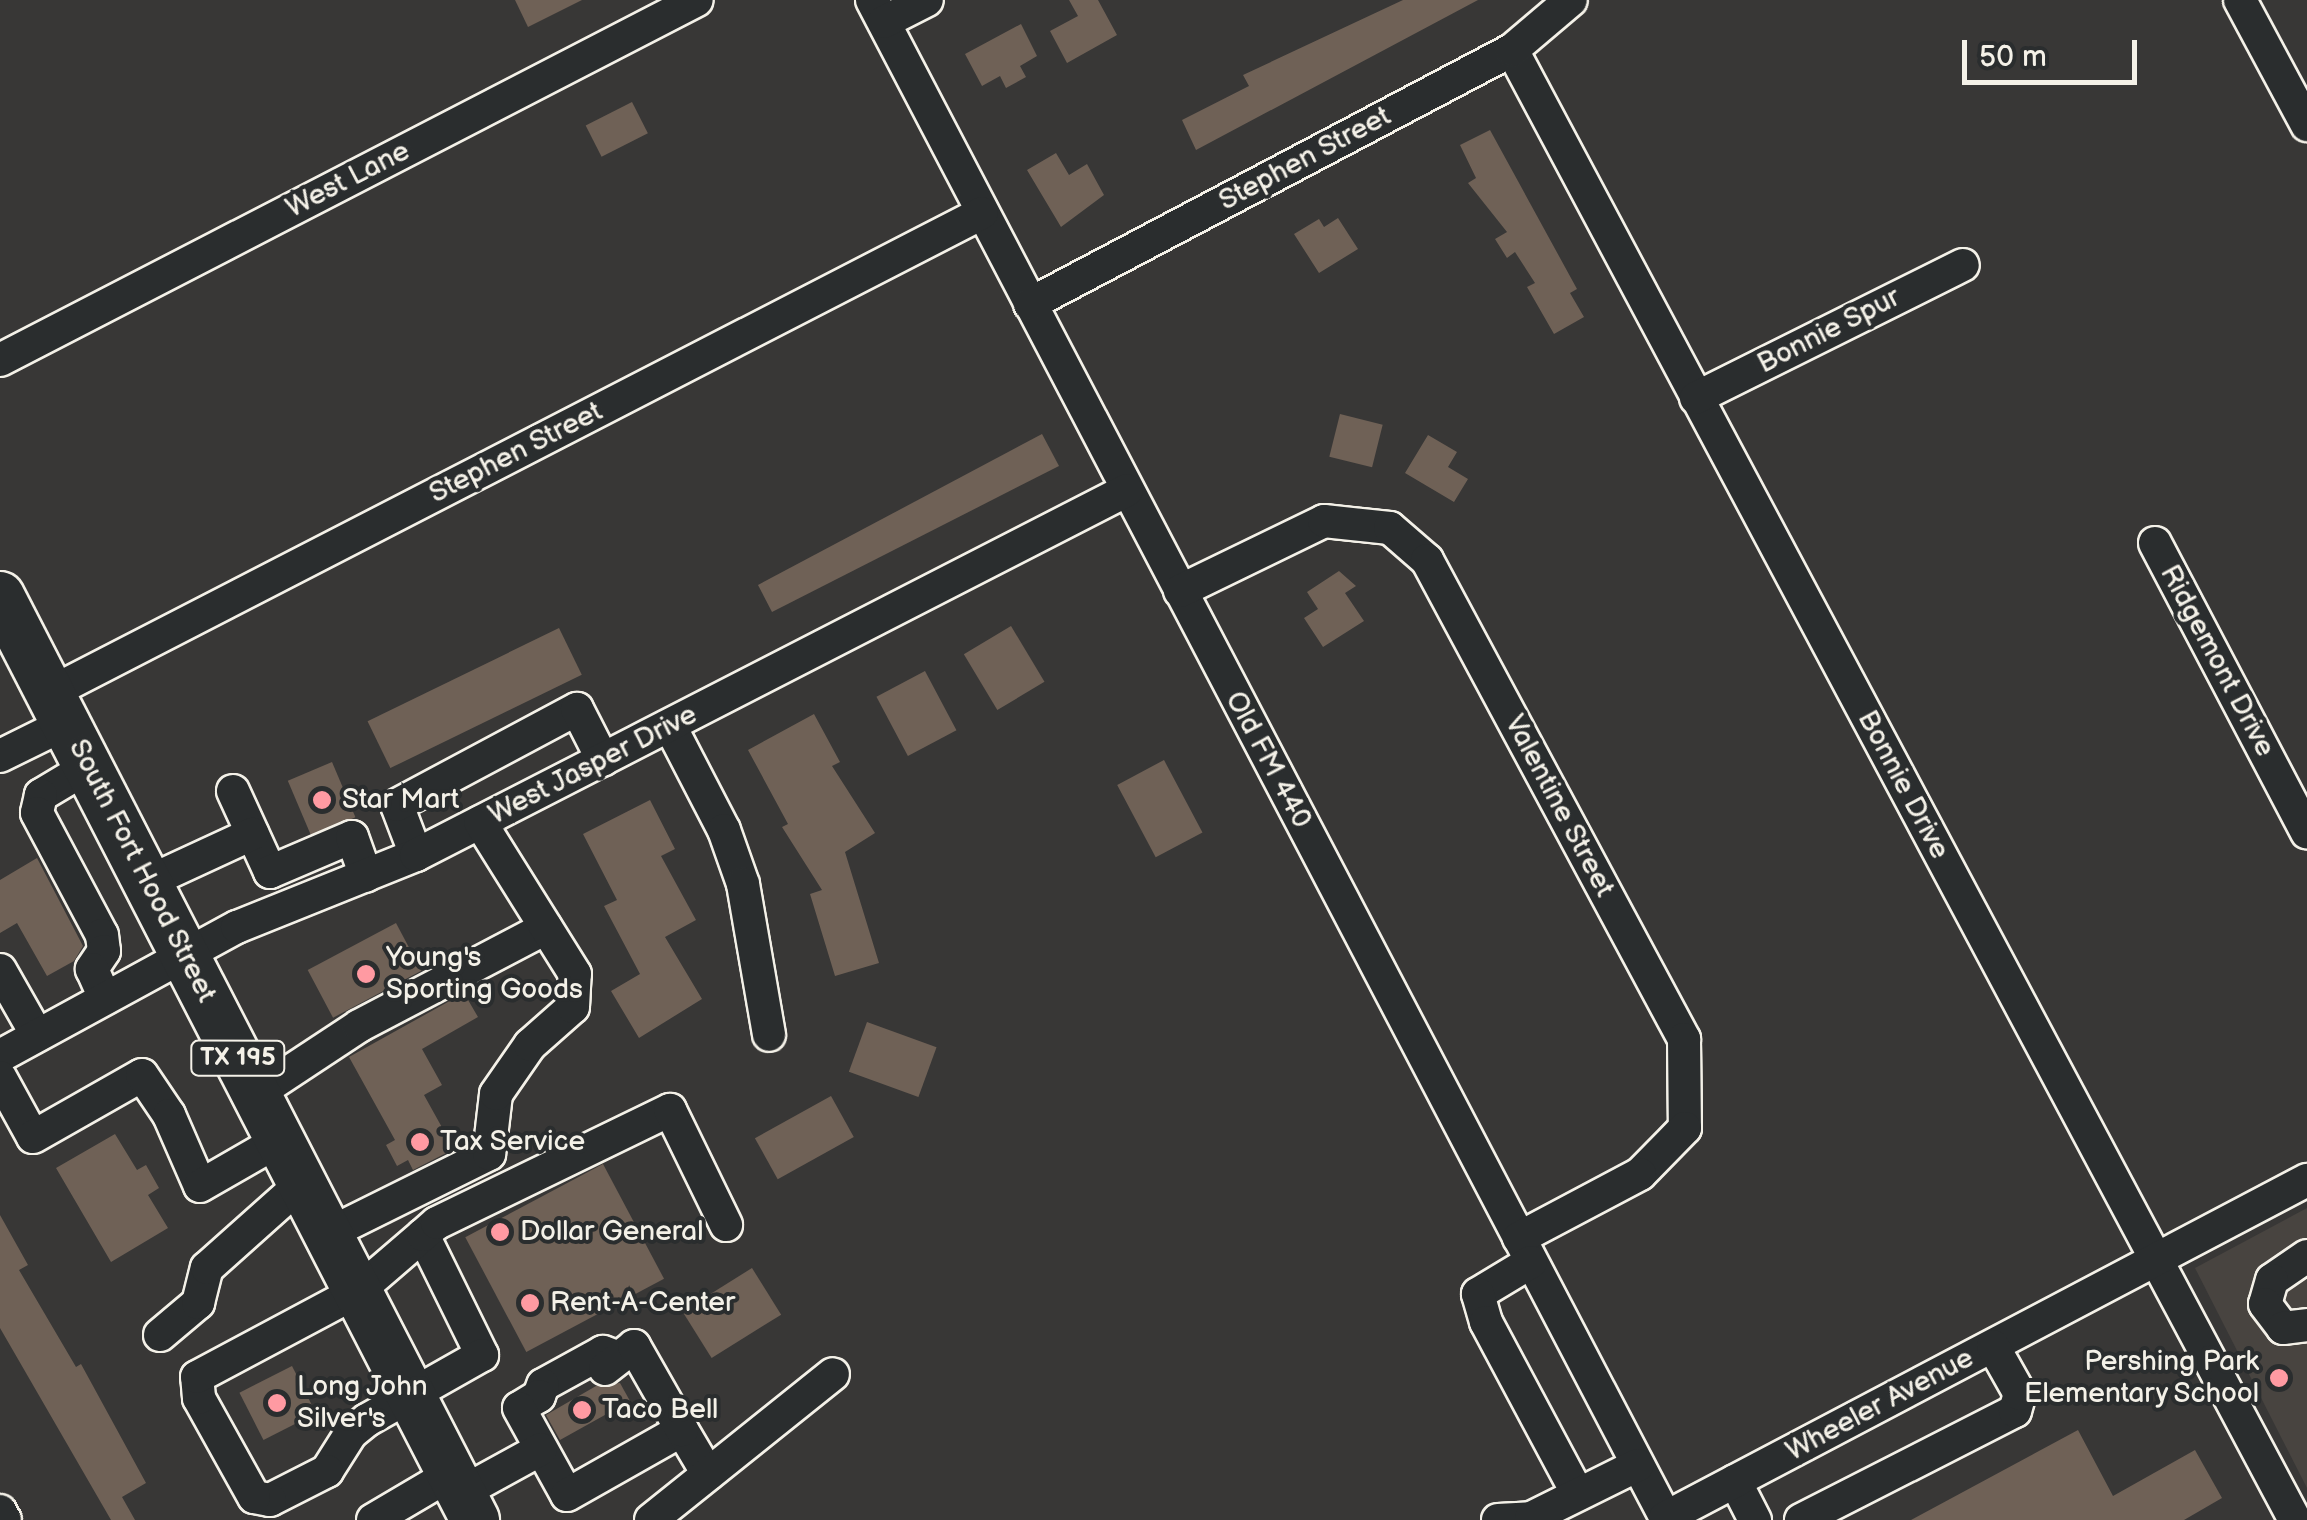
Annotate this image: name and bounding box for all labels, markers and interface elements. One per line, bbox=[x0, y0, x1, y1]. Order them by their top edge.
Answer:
scale bar bbox=[1967, 20, 2142, 82]
text: 50 m bbox=[1979, 39, 2047, 75]
street label: Stephen Street bbox=[1213, 100, 1397, 218]
street label: West Lane bbox=[281, 135, 415, 225]
street label: Bonnie Spur bbox=[1752, 281, 1906, 381]
street label: Stephen Street bbox=[424, 395, 608, 511]
street label: Ridgemont Drive bbox=[2152, 559, 2282, 763]
street label: Old FM 440 bbox=[1218, 686, 1318, 834]
street label: West Jasper Drive bbox=[483, 698, 703, 832]
street label: Bonnie Drive bbox=[1850, 705, 1956, 865]
street label: Valentine Street bbox=[1497, 709, 1621, 903]
street label: South Fort Hood Street bbox=[61, 734, 223, 1008]
place label: Star Mart bbox=[342, 783, 459, 817]
marker: Star Mart bbox=[311, 789, 333, 811]
place label: Young's Sporting Goods bbox=[386, 941, 583, 1007]
marker: Young's Sporting Goods bbox=[355, 963, 377, 985]
road number: TX 195 bbox=[188, 1038, 288, 1078]
place label: Tax Service bbox=[440, 1125, 586, 1159]
marker: Tax Service bbox=[409, 1131, 431, 1153]
place label: Dollar General bbox=[520, 1215, 703, 1249]
marker: Dollar General bbox=[489, 1221, 511, 1243]
place label: Rent-A-Center bbox=[550, 1286, 735, 1320]
marker: Rent-A-Center bbox=[519, 1292, 541, 1314]
street label: Wheeler Avenue bbox=[1781, 1341, 1979, 1469]
place label: Pershing Park Elementary School bbox=[2022, 1345, 2259, 1411]
marker: Pershing Park Elementary School bbox=[2268, 1367, 2290, 1389]
place label: Long John Silver's bbox=[297, 1370, 429, 1436]
marker: Long John Silver's bbox=[266, 1392, 288, 1414]
place label: Taco Bell bbox=[602, 1393, 718, 1427]
marker: Taco Bell bbox=[571, 1399, 593, 1421]

